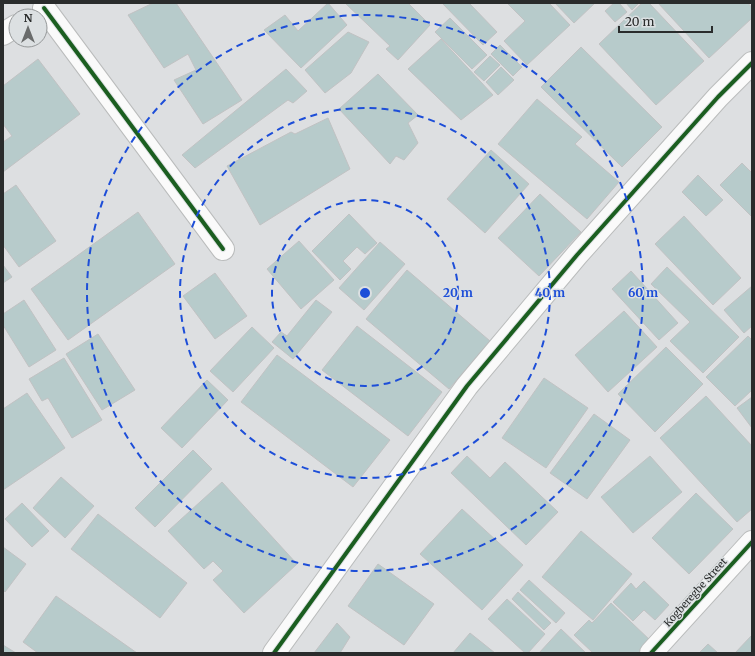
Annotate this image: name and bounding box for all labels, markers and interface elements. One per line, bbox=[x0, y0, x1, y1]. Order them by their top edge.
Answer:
north arrow bbox=[8, 8, 48, 48]
scale bar bbox=[619, 8, 712, 34]
text: N bbox=[24, 11, 33, 25]
text: 20 m bbox=[625, 14, 654, 29]
text: 20 m bbox=[443, 285, 473, 300]
text: 40 m bbox=[535, 285, 565, 300]
text: 60 m bbox=[628, 285, 658, 300]
centre of rings bbox=[358, 286, 372, 300]
street label: Kogberegbe Street bbox=[661, 555, 730, 629]

